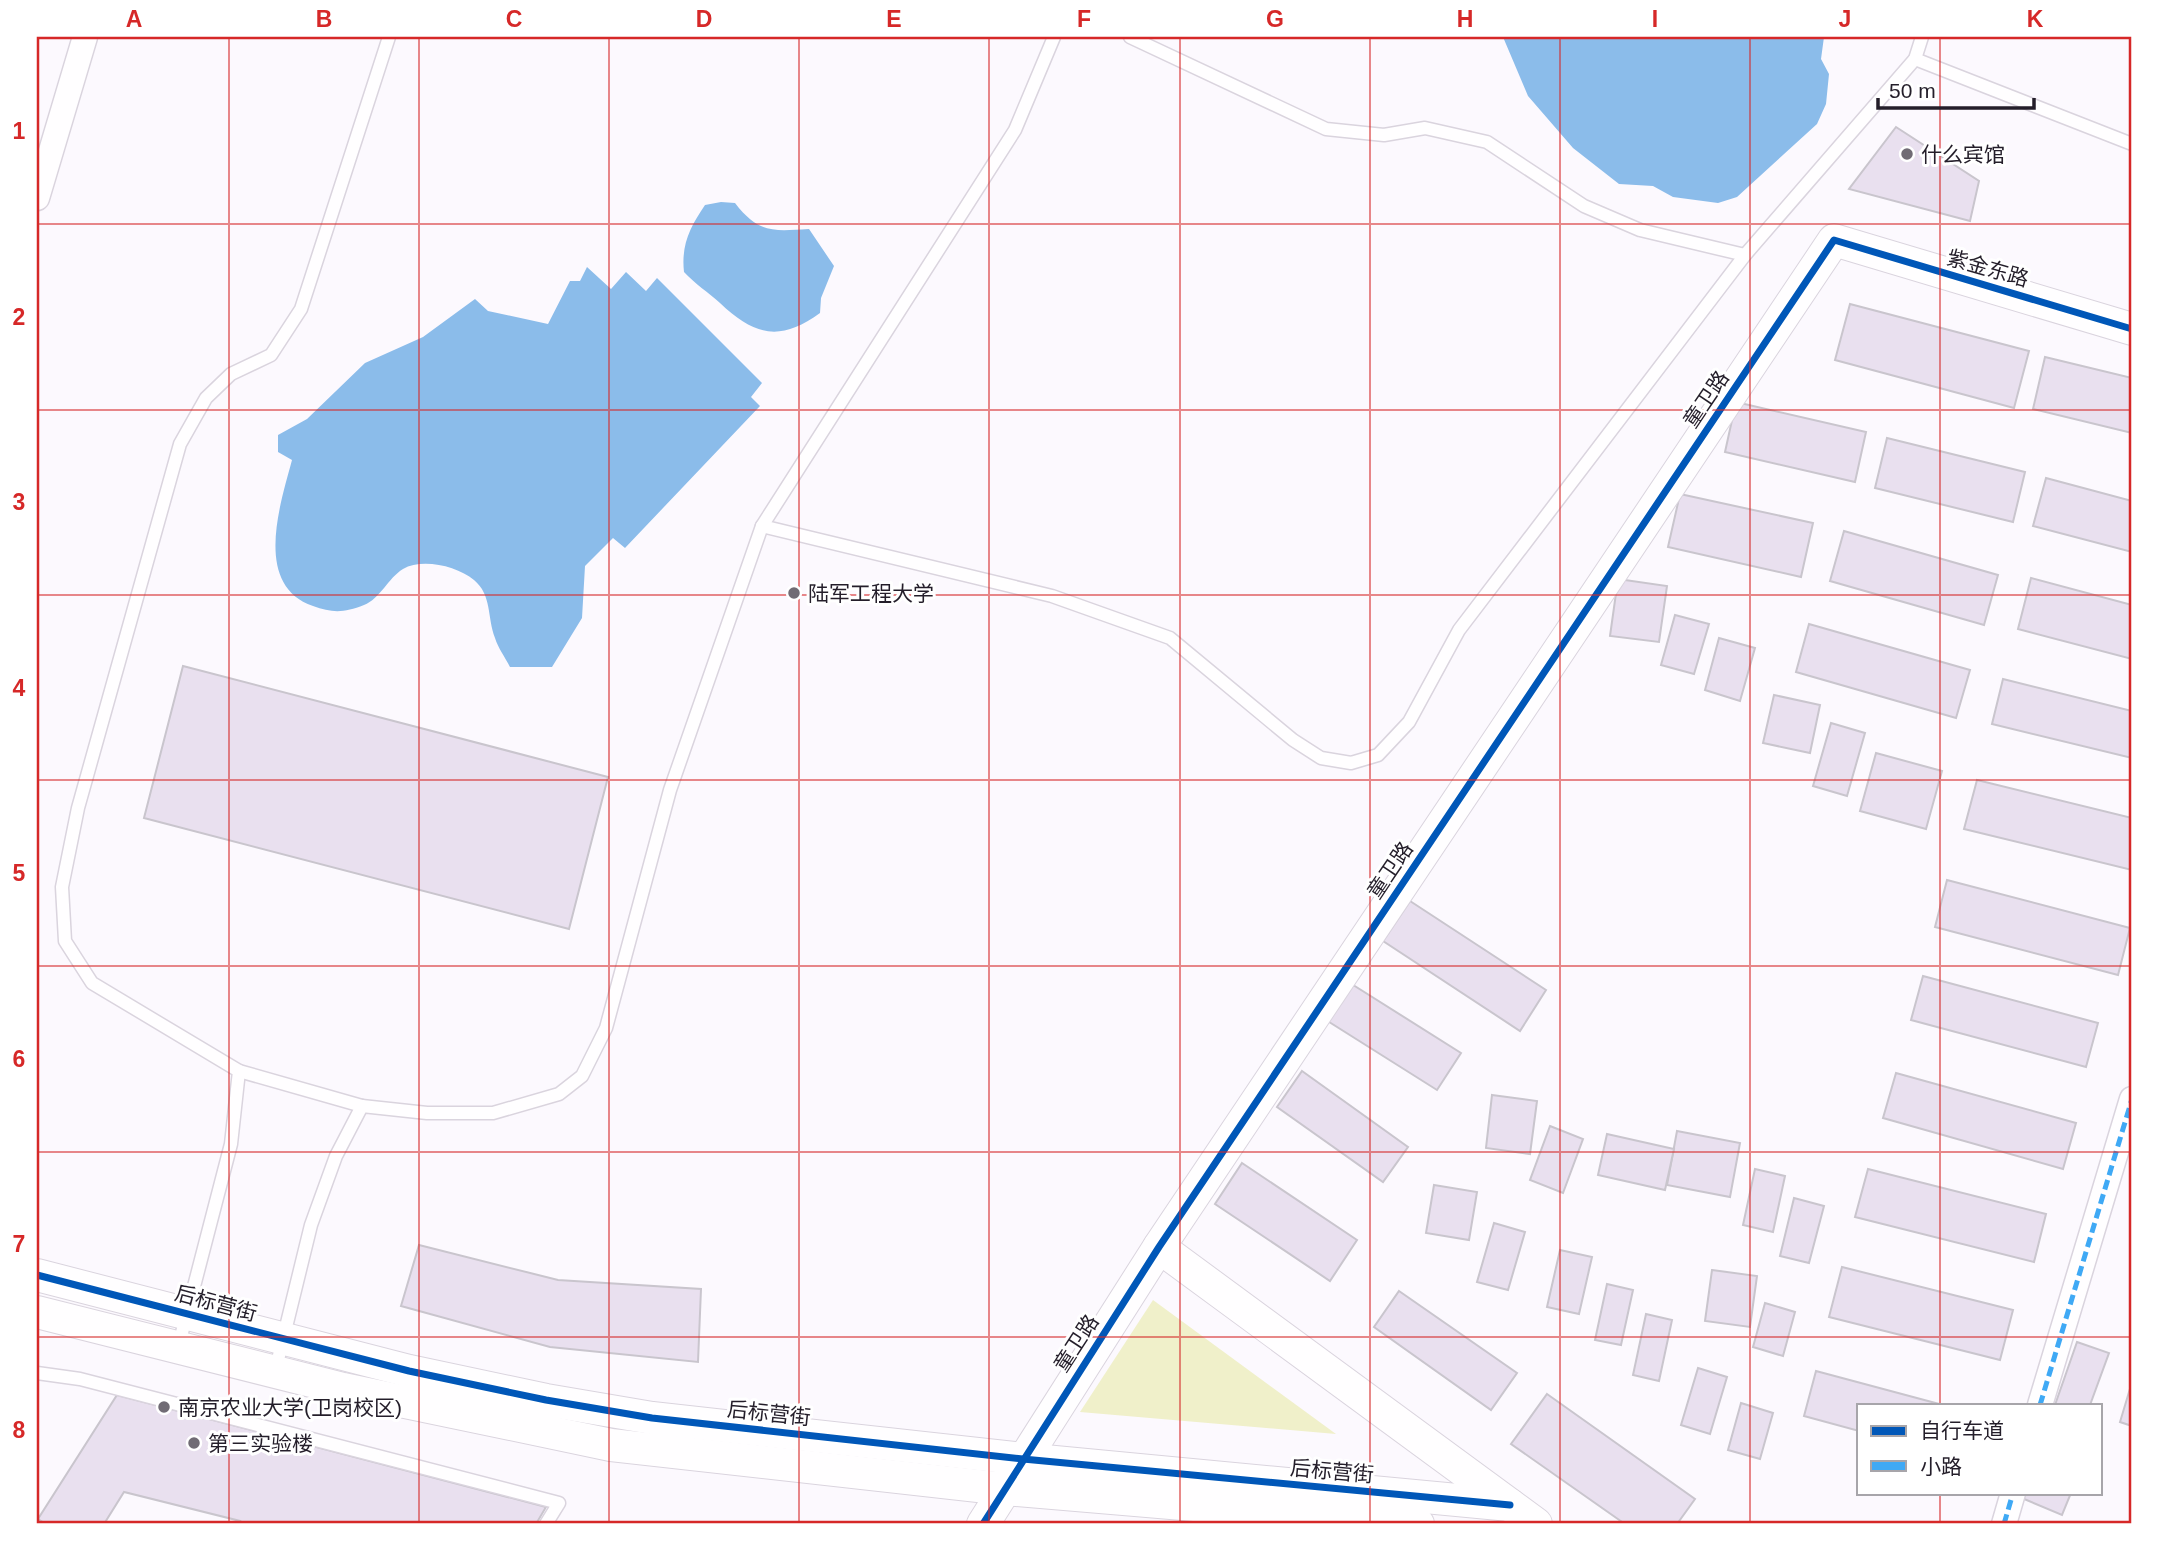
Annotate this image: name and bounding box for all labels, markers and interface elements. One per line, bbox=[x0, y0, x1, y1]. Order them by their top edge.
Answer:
text: A bbox=[126, 6, 142, 32]
text: B bbox=[316, 6, 332, 32]
text: C bbox=[506, 6, 522, 32]
text: D bbox=[696, 6, 712, 32]
text: E bbox=[886, 6, 902, 32]
text: F bbox=[1077, 6, 1091, 32]
text: G bbox=[1266, 6, 1284, 32]
text: H bbox=[1457, 6, 1473, 32]
text: I bbox=[1652, 6, 1658, 32]
text: J bbox=[1839, 6, 1851, 32]
text: K bbox=[2027, 6, 2044, 32]
scale bar bbox=[1878, 66, 2034, 110]
text: 50 m bbox=[1889, 79, 1936, 102]
text: 1 bbox=[13, 118, 26, 144]
place label: 什么宾馆 bbox=[1921, 143, 2005, 166]
marker: 什么宾馆 bbox=[1899, 146, 1915, 162]
street label: 紫金东路 bbox=[1944, 245, 2032, 291]
text: 2 bbox=[13, 304, 25, 330]
street label: 童卫路 bbox=[1679, 366, 1733, 432]
text: 3 bbox=[13, 489, 25, 515]
place label: 陆军工程大学 bbox=[808, 582, 934, 605]
marker: 陆军工程大学 bbox=[786, 585, 802, 601]
text: 4 bbox=[13, 675, 26, 701]
street label: 童卫路 bbox=[1363, 837, 1417, 903]
text: 5 bbox=[13, 860, 26, 886]
text: 6 bbox=[13, 1046, 25, 1072]
text: 7 bbox=[13, 1231, 25, 1257]
street label: 后标营街 bbox=[172, 1281, 260, 1325]
street label: 童卫路 bbox=[1049, 1310, 1103, 1376]
place label: 南京农业大学(卫岗校区) bbox=[178, 1396, 402, 1419]
street label: 后标营街 bbox=[726, 1397, 812, 1429]
marker: 南京农业大学(卫岗校区) bbox=[156, 1399, 172, 1415]
legend bbox=[1857, 1404, 2102, 1494]
text: 8 bbox=[13, 1417, 26, 1443]
text: 自行车道 bbox=[1920, 1419, 2004, 1442]
place label: 第三实验楼 bbox=[208, 1432, 313, 1455]
marker: 第三实验楼 bbox=[186, 1435, 202, 1451]
text: 小路 bbox=[1920, 1455, 1962, 1478]
street label: 后标营街 bbox=[1289, 1456, 1375, 1486]

